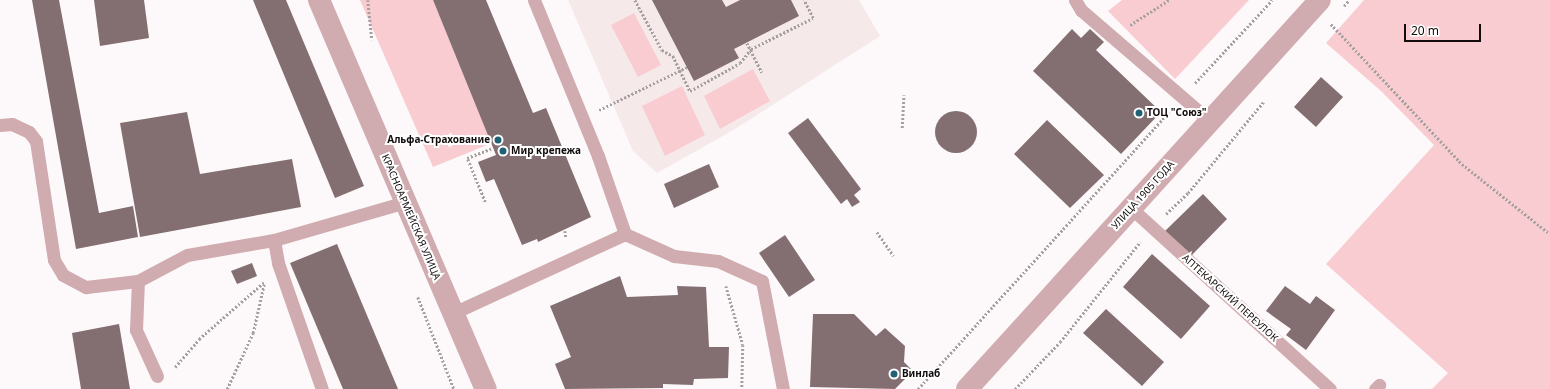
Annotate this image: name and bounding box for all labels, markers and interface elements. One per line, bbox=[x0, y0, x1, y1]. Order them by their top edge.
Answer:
scale bar bbox=[1406, 16, 1483, 42]
text: 20 m bbox=[1411, 22, 1439, 39]
place label: ТОЦ "Союз" bbox=[1147, 107, 1207, 119]
marker: ТОЦ "Союз" bbox=[1134, 108, 1144, 118]
place label: Альфа-Страхование bbox=[387, 134, 490, 146]
marker: Альфа-Страхование bbox=[493, 135, 503, 145]
place label: Мир крепежа bbox=[511, 145, 581, 157]
marker: Мир крепежа bbox=[498, 146, 508, 156]
street label: КРАСНОАРМЕЙСКАЯ УЛИЦА bbox=[379, 152, 443, 282]
street label: УЛИЦА 1905 ГОДА bbox=[1109, 158, 1177, 232]
street label: АПТЕКАРСКИЙ ПЕРЕУЛОК bbox=[1180, 252, 1280, 344]
place label: Винлаб bbox=[902, 368, 940, 380]
marker: Винлаб bbox=[889, 369, 899, 379]

